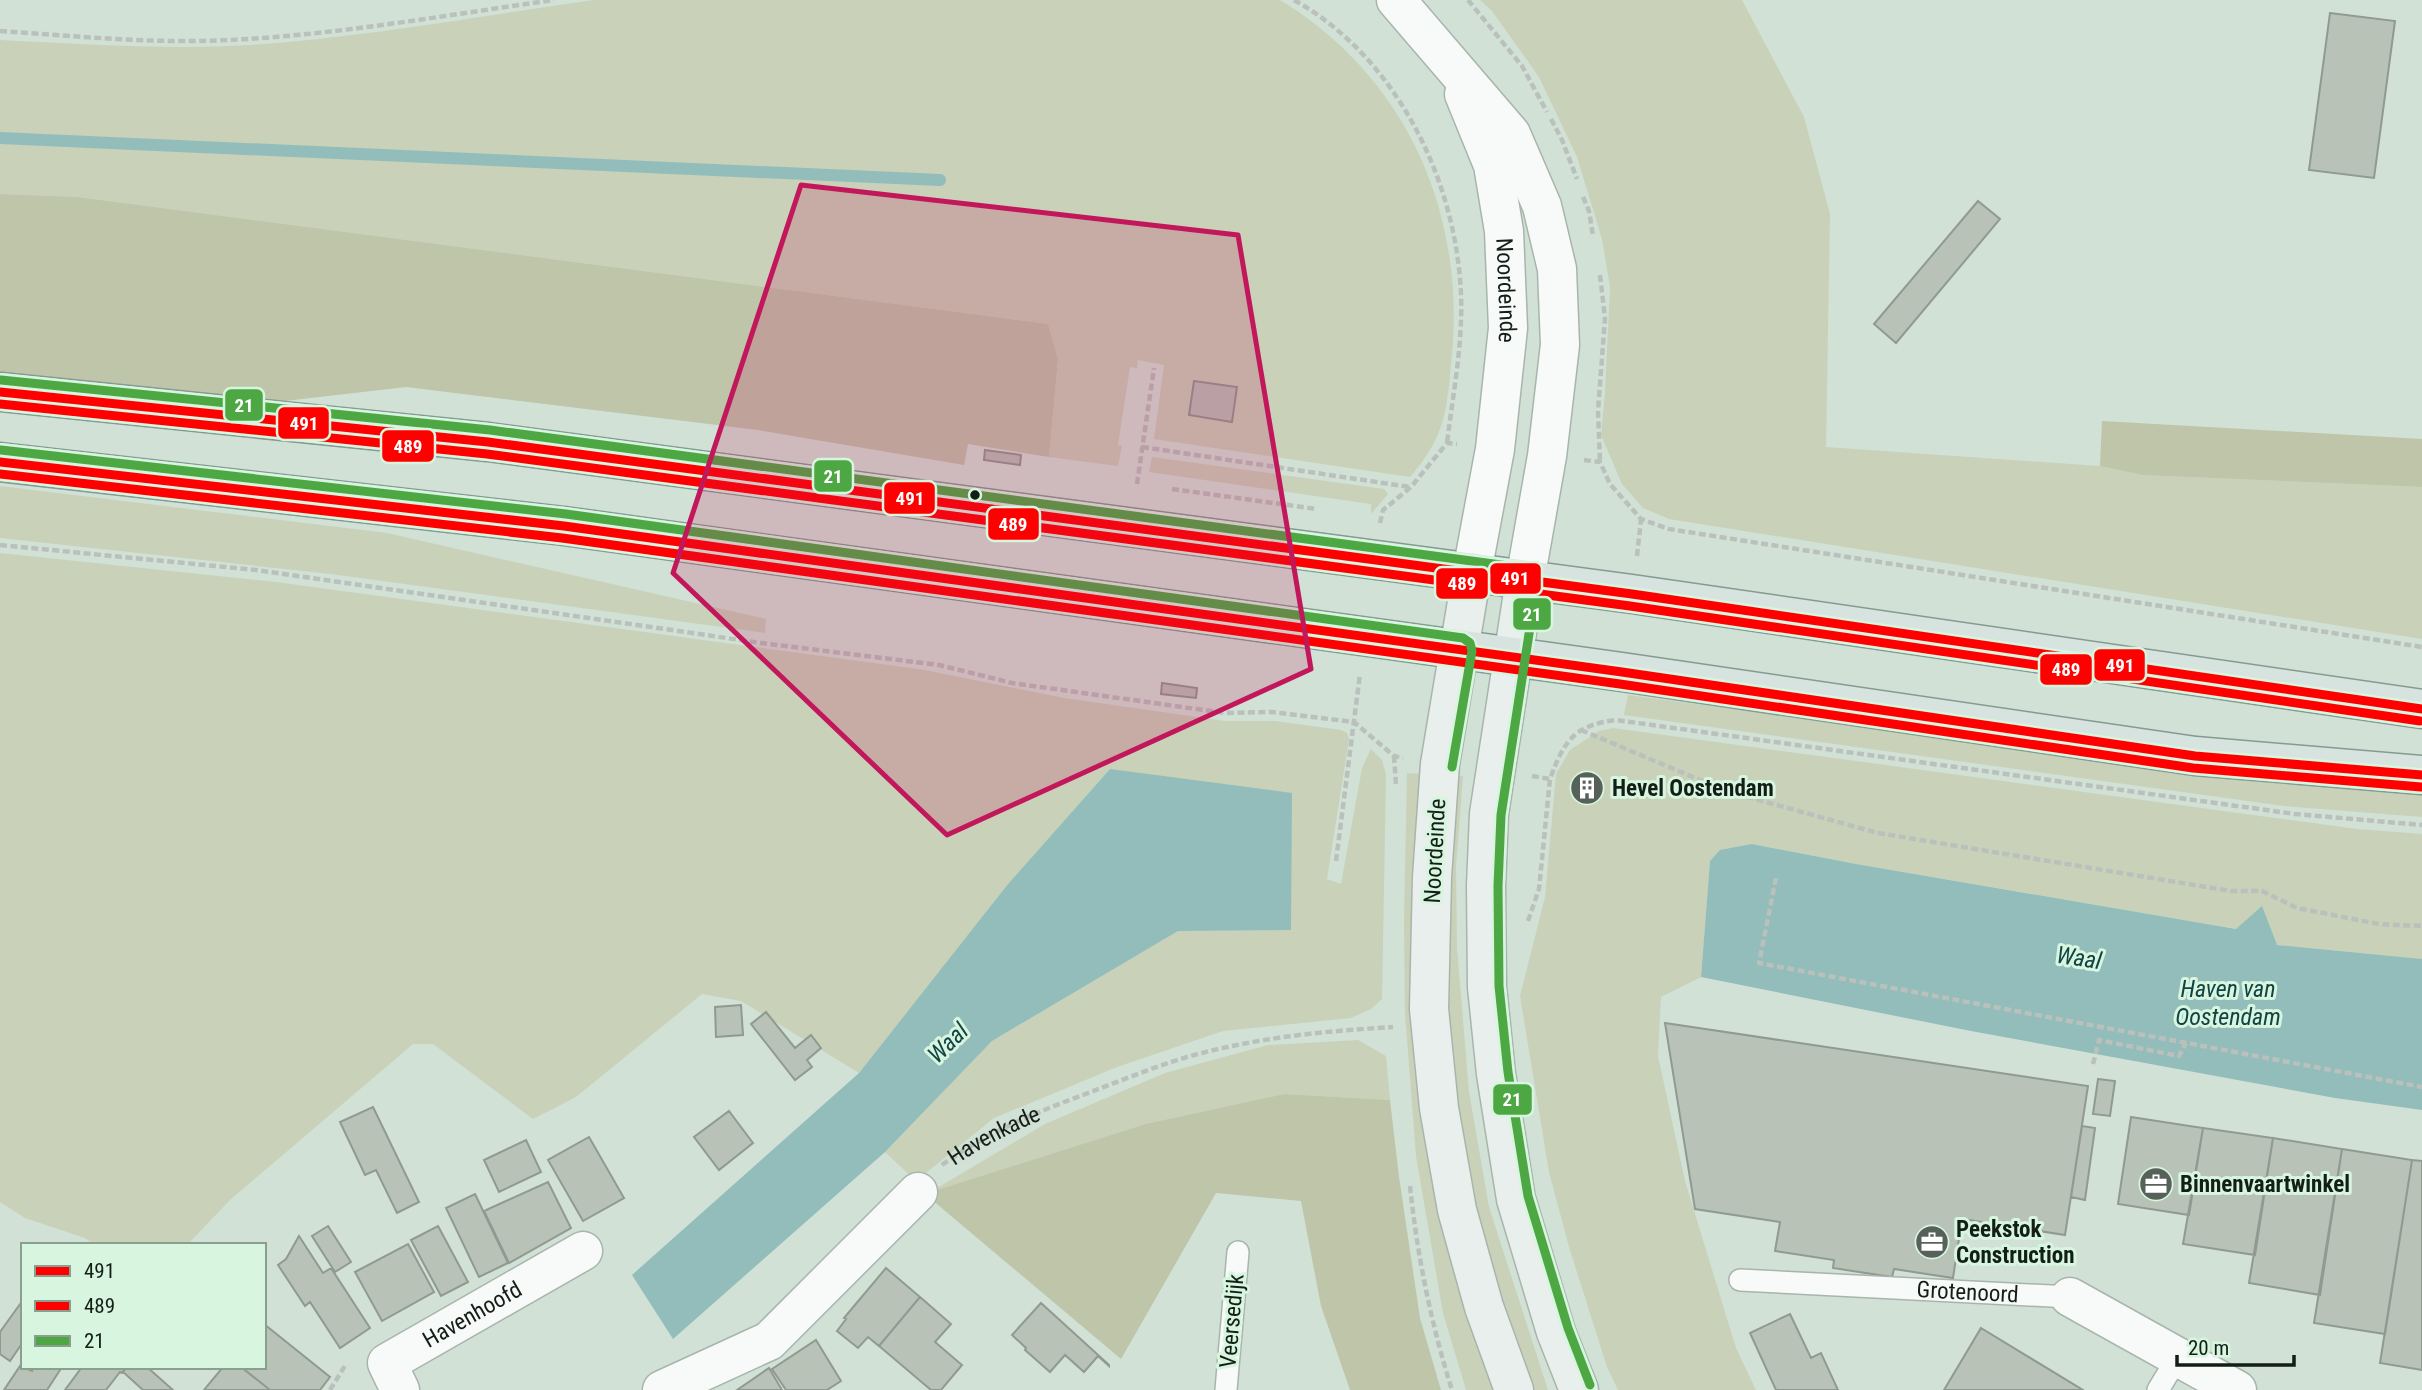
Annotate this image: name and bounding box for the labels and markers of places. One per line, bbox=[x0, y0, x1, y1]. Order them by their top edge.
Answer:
unlabelled marker bbox=[968, 488, 982, 502]
building icon: Hevel Oostendam bbox=[1568, 769, 1606, 807]
place label: Hevel Oostendam bbox=[1612, 775, 1774, 802]
office icon: Binnenvaartwinkel bbox=[2137, 1165, 2175, 1203]
place label: Binnenvaartwinkel bbox=[2180, 1171, 2350, 1198]
place label: Peekstok Construction bbox=[1956, 1216, 2074, 1269]
office icon: Peekstok Construction bbox=[1913, 1223, 1951, 1261]

